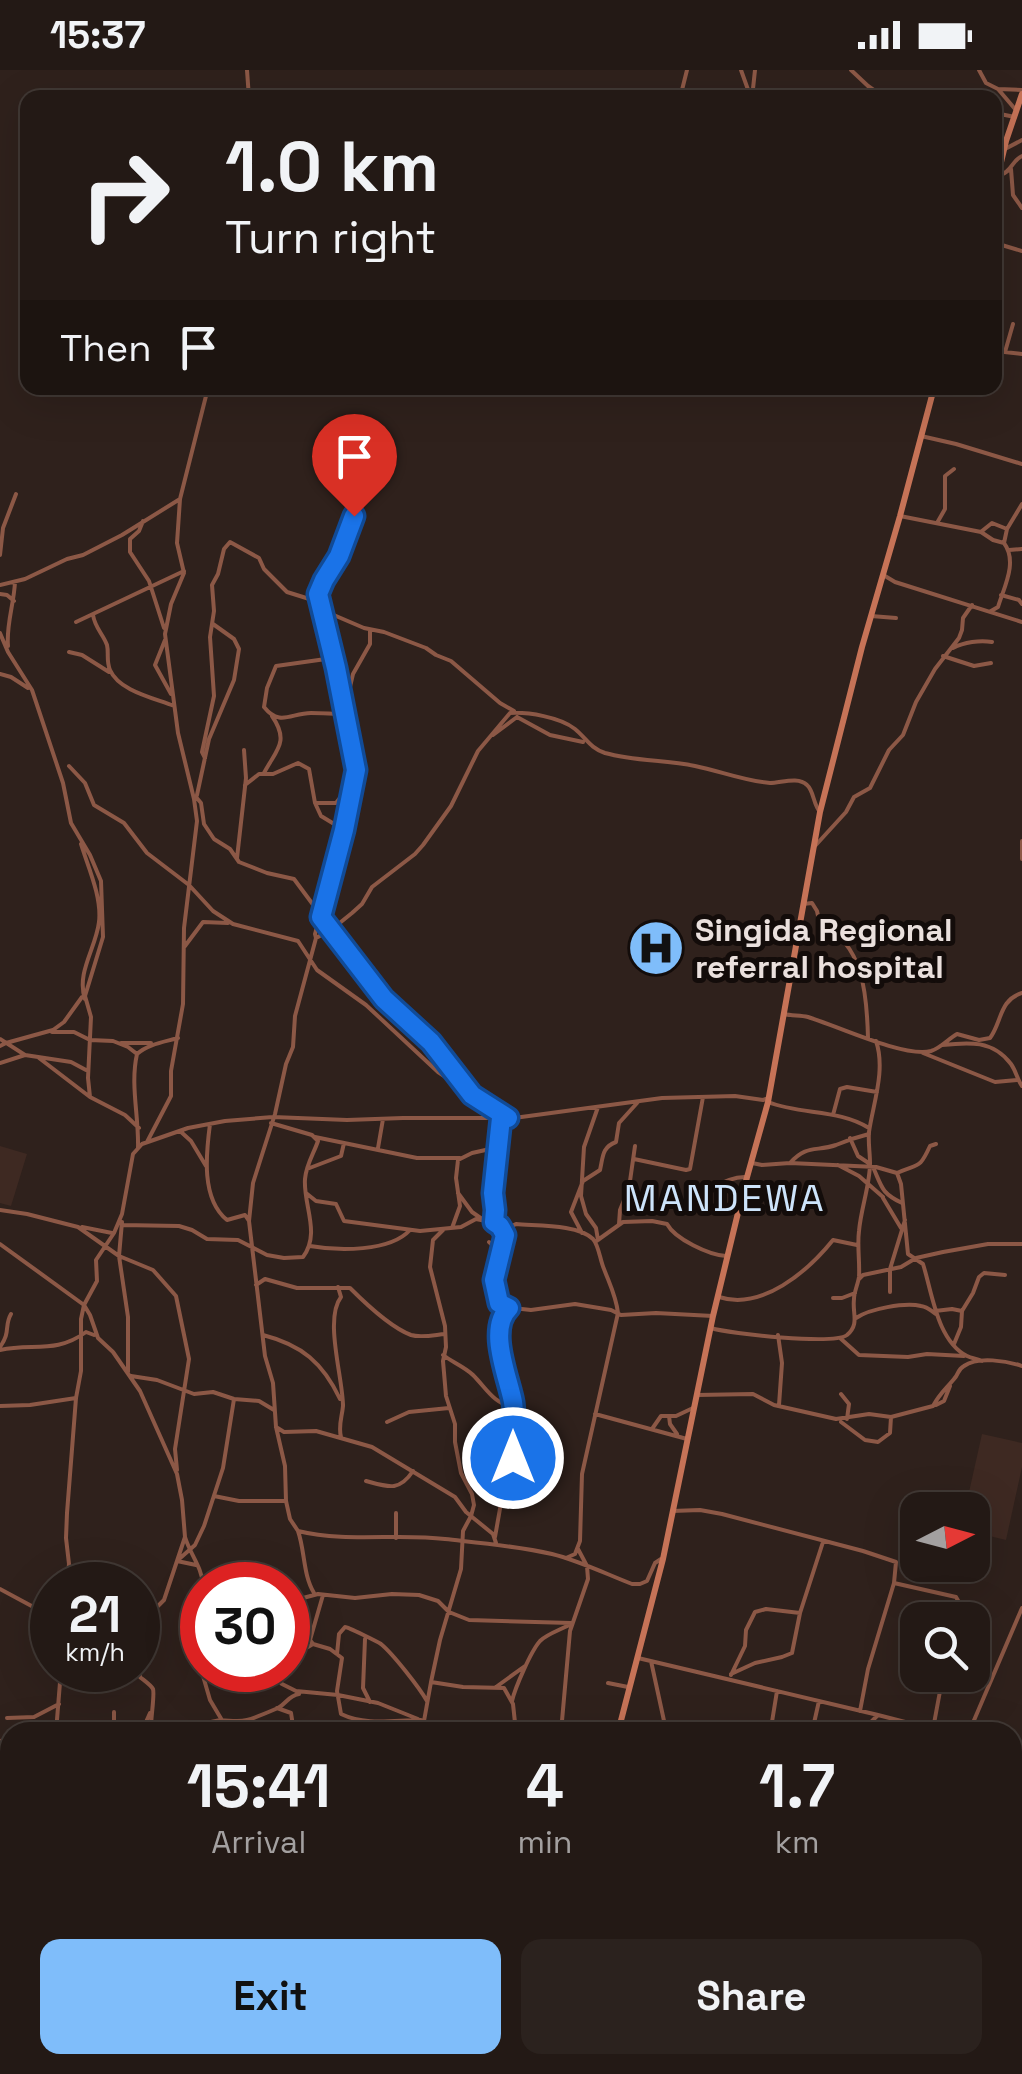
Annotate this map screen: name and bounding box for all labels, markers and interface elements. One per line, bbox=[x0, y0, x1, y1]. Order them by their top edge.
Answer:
text: 15:37 bbox=[50, 11, 145, 59]
text: 1.0 km bbox=[225, 122, 439, 211]
icon: right bbox=[60, 130, 190, 260]
text: Turn right bbox=[225, 209, 436, 266]
icon: arrive bbox=[171, 320, 226, 375]
text: Then bbox=[60, 324, 151, 372]
pin bbox=[312, 414, 397, 517]
icon: arrive bbox=[327, 429, 382, 484]
place label: Singida Regional referral hospital bbox=[695, 910, 953, 987]
hospital icon: Singida Regional referral hospital bbox=[626, 918, 686, 978]
district label: MANDEWA bbox=[624, 1174, 826, 1222]
position arrow bbox=[461, 1406, 565, 1510]
north arrow bbox=[900, 1492, 990, 1582]
map controls bbox=[900, 1492, 990, 1692]
speed limit sign: 30 bbox=[180, 1562, 310, 1692]
text: 21 bbox=[69, 1583, 121, 1647]
button: search bbox=[900, 1602, 990, 1692]
text: km/h bbox=[65, 1636, 125, 1668]
text: 15:41 bbox=[187, 1748, 331, 1825]
text: 4 bbox=[526, 1748, 564, 1825]
text: 1.7 bbox=[759, 1748, 835, 1825]
text: Arrival bbox=[211, 1822, 306, 1862]
text: min bbox=[517, 1822, 572, 1862]
text: km bbox=[775, 1822, 820, 1862]
button: Exit bbox=[40, 1939, 501, 2054]
button: Share bbox=[521, 1939, 982, 2054]

